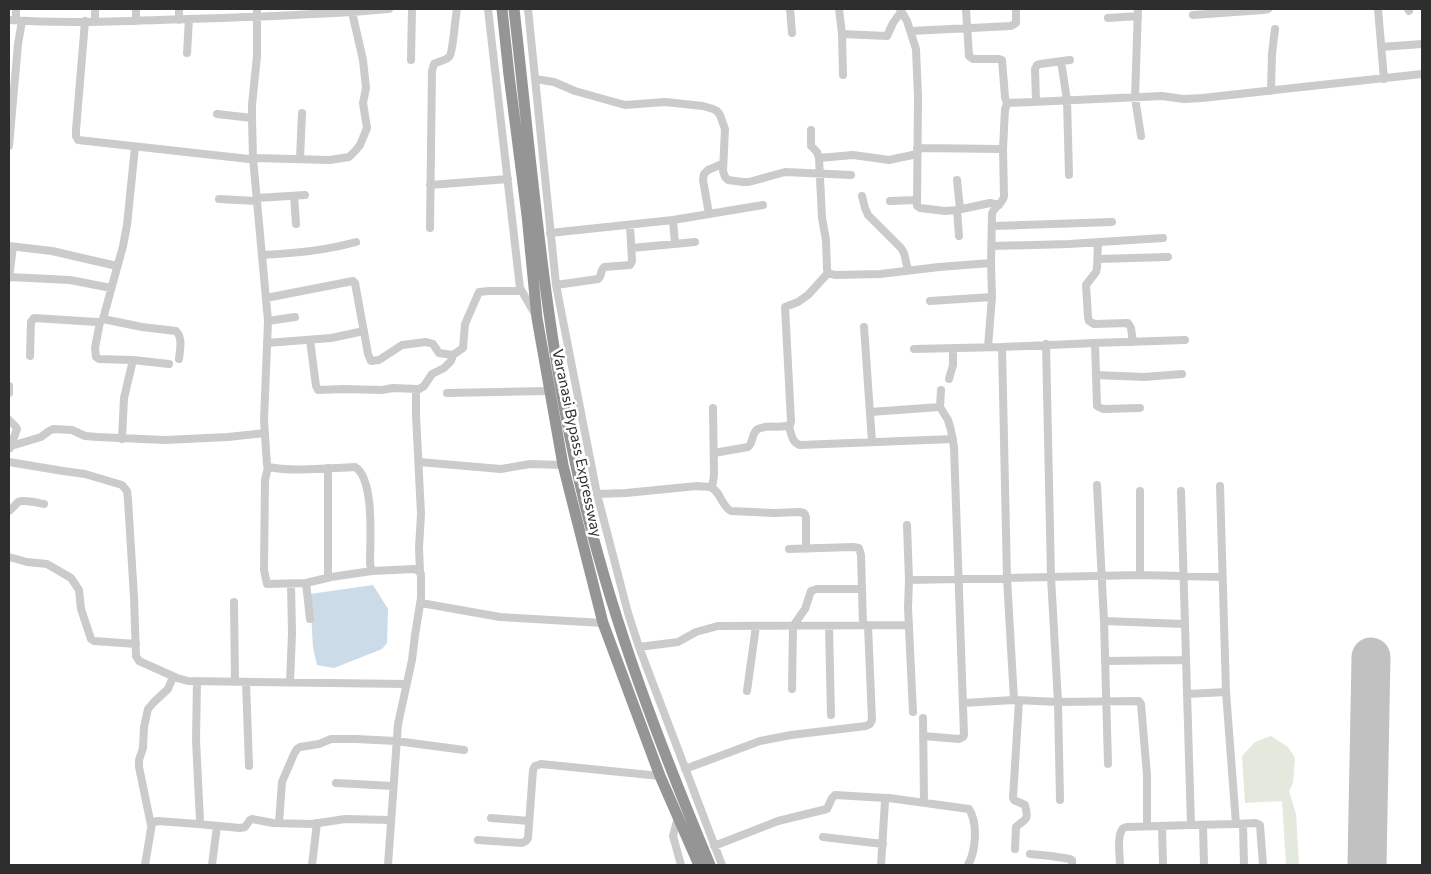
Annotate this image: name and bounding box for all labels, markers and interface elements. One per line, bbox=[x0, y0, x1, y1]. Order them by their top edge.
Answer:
street label: Varanasi Bypass Expressway bbox=[549, 347, 607, 539]

